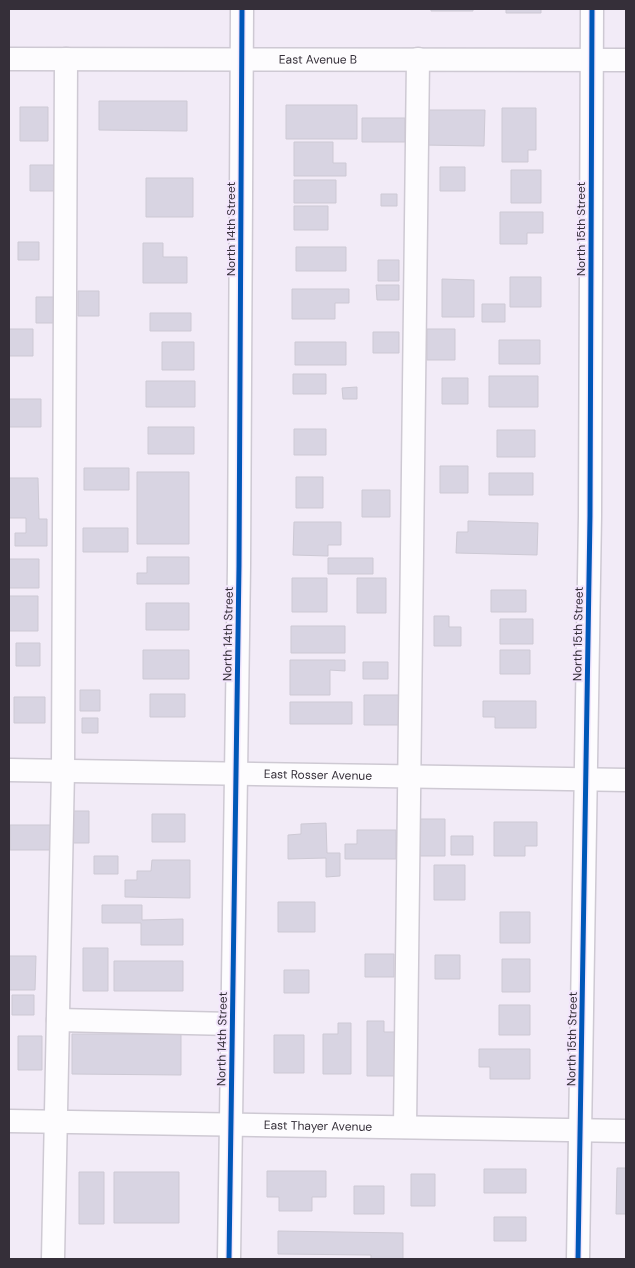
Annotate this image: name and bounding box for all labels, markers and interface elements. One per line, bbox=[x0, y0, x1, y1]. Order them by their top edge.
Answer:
street label: East Avenue B bbox=[279, 51, 357, 68]
street label: North 14th Street bbox=[223, 181, 239, 276]
street label: North 15th Street bbox=[573, 181, 589, 276]
street label: North 14th Street bbox=[219, 586, 237, 681]
street label: North 15th Street bbox=[569, 586, 587, 681]
street label: East Rosser Avenue bbox=[264, 766, 372, 784]
street label: North 14th Street bbox=[213, 991, 231, 1086]
street label: North 15th Street bbox=[563, 991, 581, 1086]
street label: East Thayer Avenue bbox=[264, 1117, 372, 1135]

